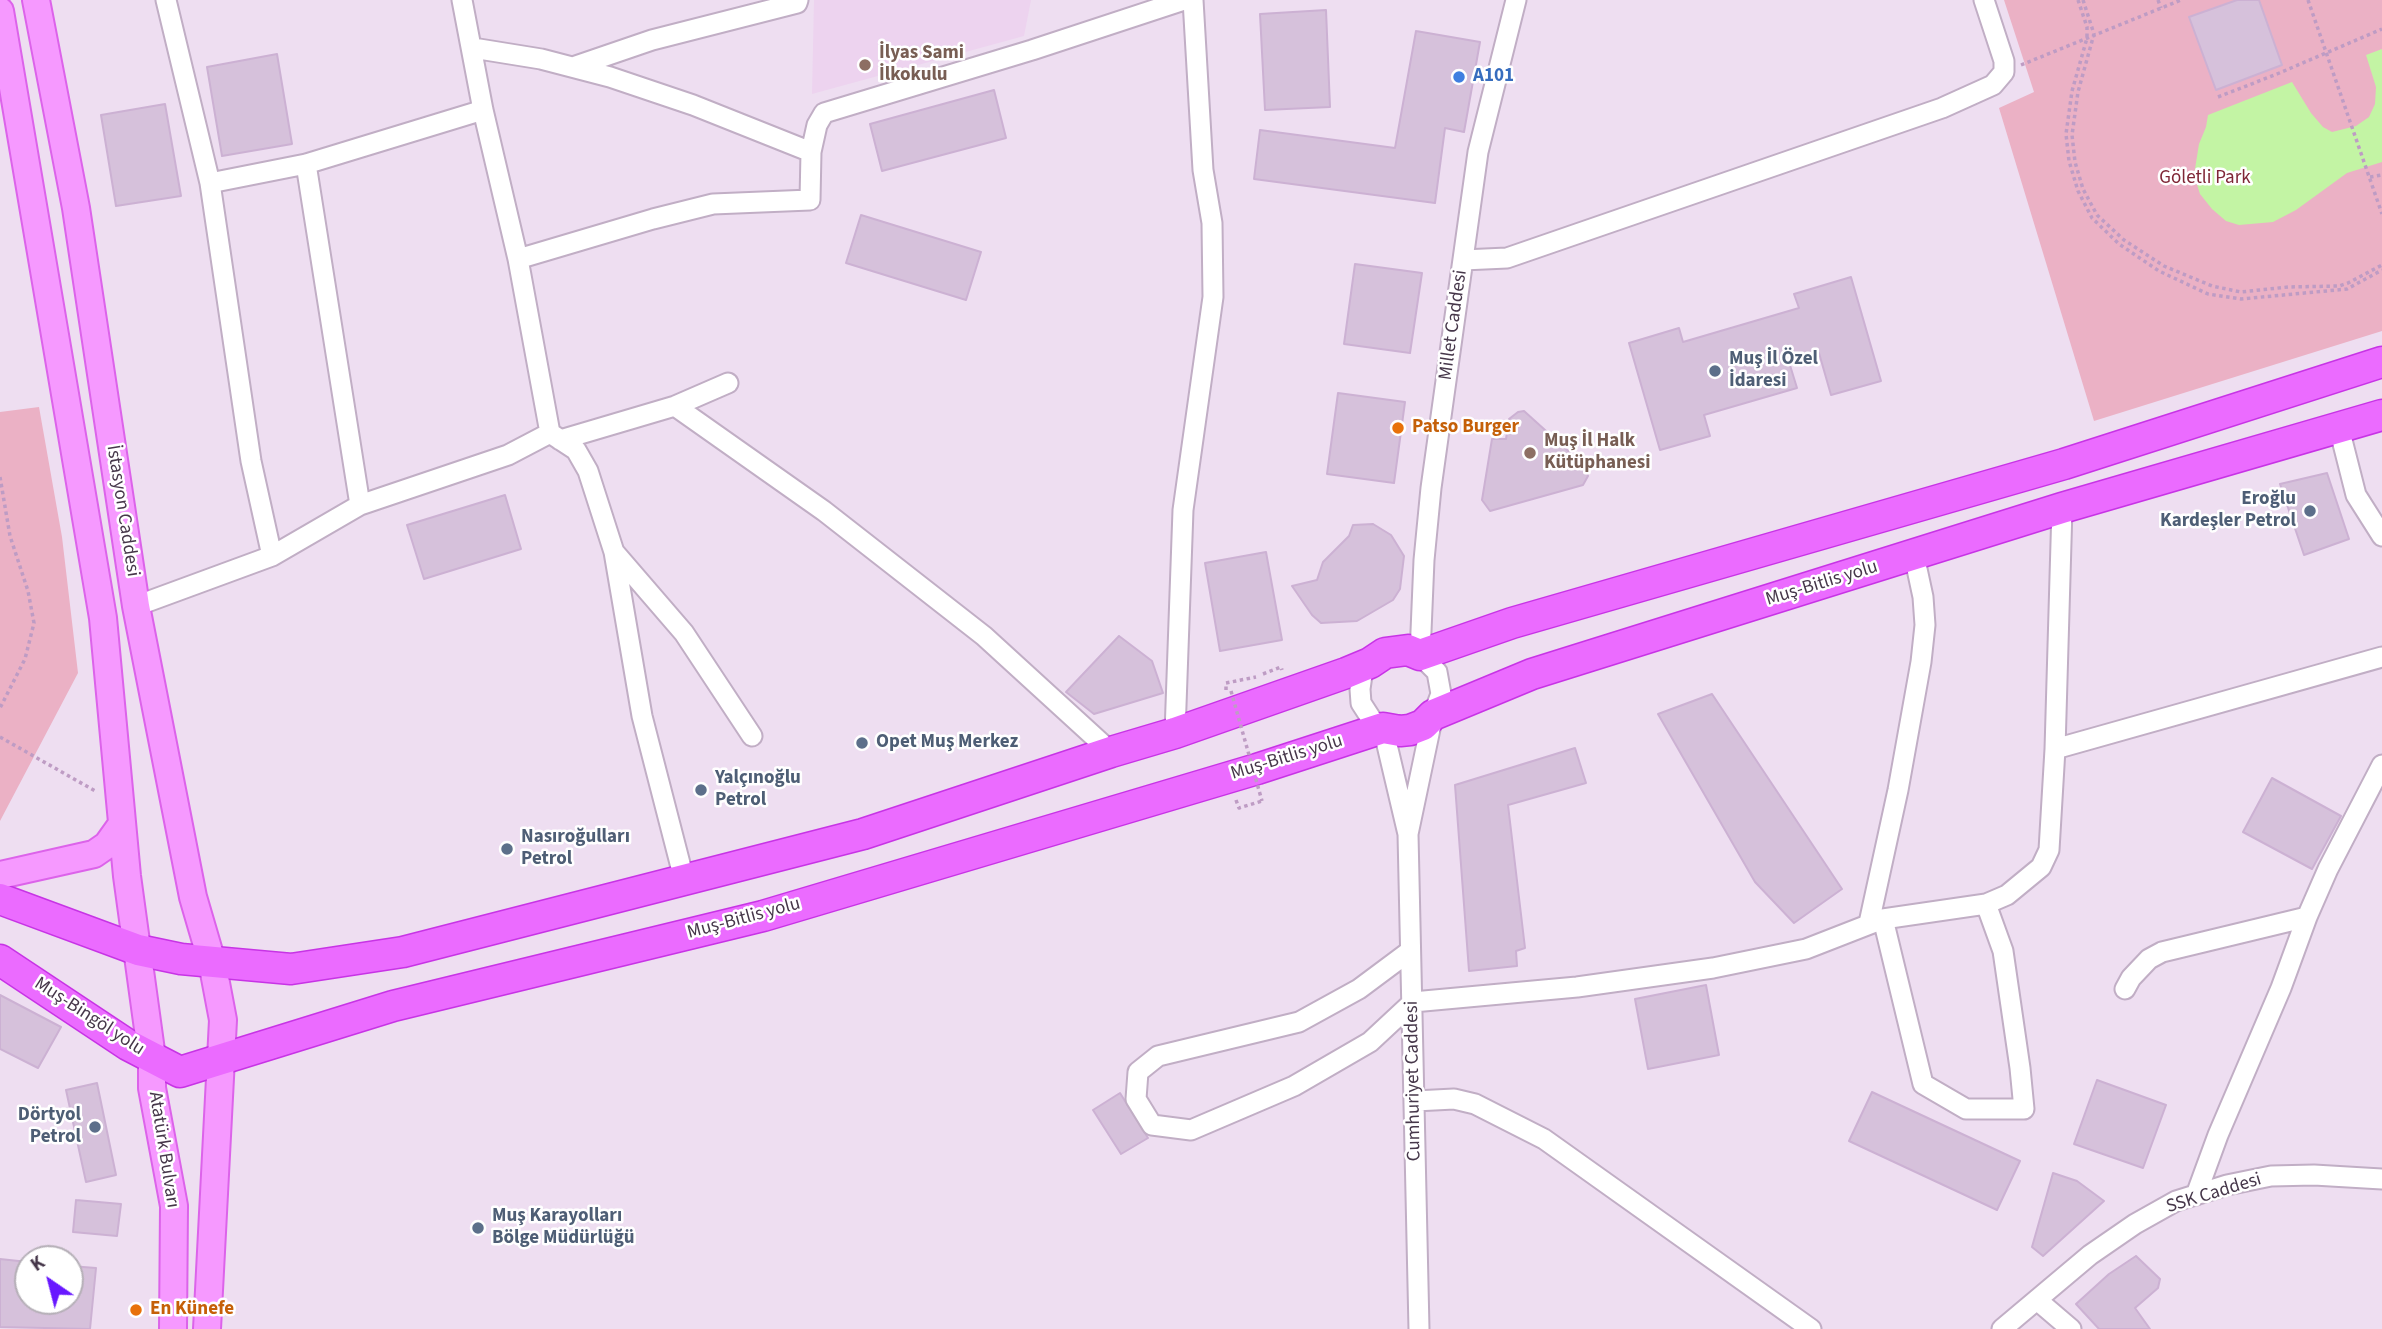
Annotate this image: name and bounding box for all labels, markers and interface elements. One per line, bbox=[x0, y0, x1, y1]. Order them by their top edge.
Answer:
place label: İlyas Sami İlkokulu bbox=[879, 43, 964, 87]
marker: İlyas Sami İlkokulu bbox=[857, 57, 873, 73]
place label: A101 bbox=[1473, 66, 1514, 88]
marker: A101 bbox=[1451, 69, 1467, 85]
park label: Göletli Park bbox=[2159, 168, 2251, 190]
street label: Millet Caddesi bbox=[1435, 268, 1473, 382]
place label: Muş İl Özel İdaresi bbox=[1729, 349, 1818, 393]
marker: Muş İl Özel İdaresi bbox=[1707, 363, 1723, 379]
place label: Patso Burger bbox=[1412, 417, 1519, 439]
marker: Patso Burger bbox=[1390, 420, 1406, 436]
place label: Muş İl Halk Kütüphanesi bbox=[1544, 431, 1650, 475]
street label: İstasyon Caddesi bbox=[100, 444, 144, 578]
marker: Muş İl Halk Kütüphanesi bbox=[1522, 445, 1538, 461]
place label: Eroğlu Kardeşler Petrol bbox=[2160, 489, 2296, 533]
marker: Eroğlu Kardeşler Petrol bbox=[2302, 503, 2318, 519]
street label: Muş-Bitlis yolu bbox=[1763, 556, 1881, 612]
street label: Muş-Bitlis yolu bbox=[1228, 730, 1346, 786]
place label: Opet Muş Merkez bbox=[876, 732, 1018, 754]
marker: Opet Muş Merkez bbox=[854, 735, 870, 751]
place label: Yalçınoğlu Petrol bbox=[715, 768, 801, 812]
marker: Yalçınoğlu Petrol bbox=[693, 782, 709, 798]
place label: Nasıroğulları Petrol bbox=[521, 827, 630, 871]
marker: Nasıroğulları Petrol bbox=[499, 841, 515, 857]
street label: Muş-Bitlis yolu bbox=[685, 893, 803, 945]
street label: Muş-Bingöl yolu bbox=[30, 973, 148, 1061]
street label: Cumhuriyet Caddesi bbox=[1401, 1001, 1427, 1161]
street label: Atatürk Bulvarı bbox=[143, 1090, 183, 1210]
place label: Dörtyol Petrol bbox=[18, 1105, 81, 1149]
marker: Dörtyol Petrol bbox=[87, 1119, 103, 1135]
street label: SSK Caddesi bbox=[2164, 1169, 2264, 1219]
place label: Muş Karayolları Bölge Müdürlüğü bbox=[492, 1206, 635, 1250]
marker: Muş Karayolları Bölge Müdürlüğü bbox=[470, 1220, 486, 1236]
north arrow bbox=[14, 1245, 84, 1315]
text: K bbox=[25, 1250, 50, 1278]
place label: En Künefe bbox=[150, 1299, 234, 1321]
marker: En Künefe bbox=[128, 1302, 144, 1318]

